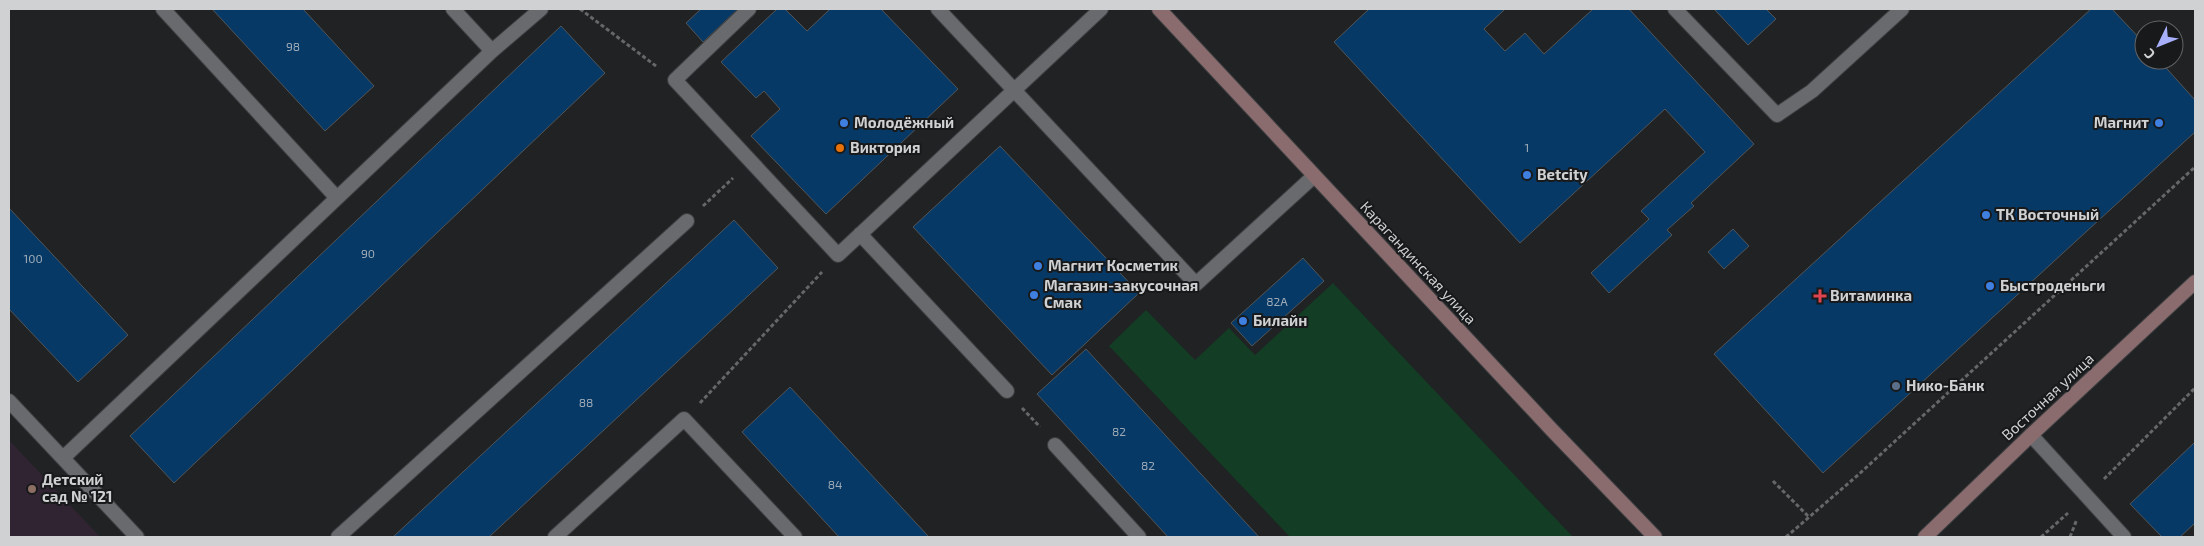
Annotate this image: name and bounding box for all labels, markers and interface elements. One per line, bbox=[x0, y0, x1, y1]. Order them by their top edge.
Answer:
north arrow bbox=[2134, 20, 2184, 70]
house number: 98 bbox=[286, 39, 300, 53]
text: С bbox=[2140, 45, 2158, 63]
place label: Молодёжный bbox=[854, 113, 954, 131]
place label: Магнит bbox=[2094, 113, 2149, 131]
marker: Молодёжный bbox=[838, 117, 850, 129]
marker: Магнит bbox=[2153, 117, 2165, 129]
place label: Виктория bbox=[850, 138, 920, 156]
house number: 1 bbox=[1525, 140, 1529, 154]
marker: Виктория bbox=[834, 142, 846, 154]
place label: Betcity bbox=[1537, 165, 1588, 184]
marker: Betcity bbox=[1521, 169, 1533, 181]
street label: Карагандинская улица bbox=[1356, 197, 1480, 328]
place label: ТК Восточный bbox=[1996, 205, 2099, 223]
marker: ТК Восточный bbox=[1980, 209, 1992, 221]
house number: 90 bbox=[361, 246, 375, 260]
house number: 100 bbox=[23, 251, 43, 265]
place label: Магнит Косметик bbox=[1048, 256, 1179, 274]
marker: Магнит Косметик bbox=[1032, 260, 1044, 272]
place label: Магазин-закусочная Смак bbox=[1044, 276, 1198, 311]
place label: Быстроденьги bbox=[2000, 276, 2105, 294]
marker: Быстроденьги bbox=[1984, 280, 1996, 292]
place label: Витаминка bbox=[1830, 286, 1912, 304]
marker: Магазин-закусочная Смак bbox=[1028, 289, 1040, 301]
marker: Витаминка bbox=[1814, 290, 1826, 302]
house number: 82А bbox=[1266, 294, 1288, 308]
place label: Билайн bbox=[1253, 311, 1307, 329]
marker: Билайн bbox=[1237, 315, 1249, 327]
street label: Восточная улица bbox=[1998, 349, 2098, 444]
place label: Нико-Банк bbox=[1906, 376, 1985, 394]
marker: Нико-Банк bbox=[1890, 380, 1902, 392]
house number: 88 bbox=[579, 395, 593, 409]
house number: 82 bbox=[1112, 424, 1126, 438]
house number: 82 bbox=[1141, 458, 1155, 472]
place label: Детский сад № 121 bbox=[42, 470, 112, 505]
house number: 84 bbox=[828, 477, 842, 491]
marker: Детский сад № 121 bbox=[26, 483, 38, 495]

